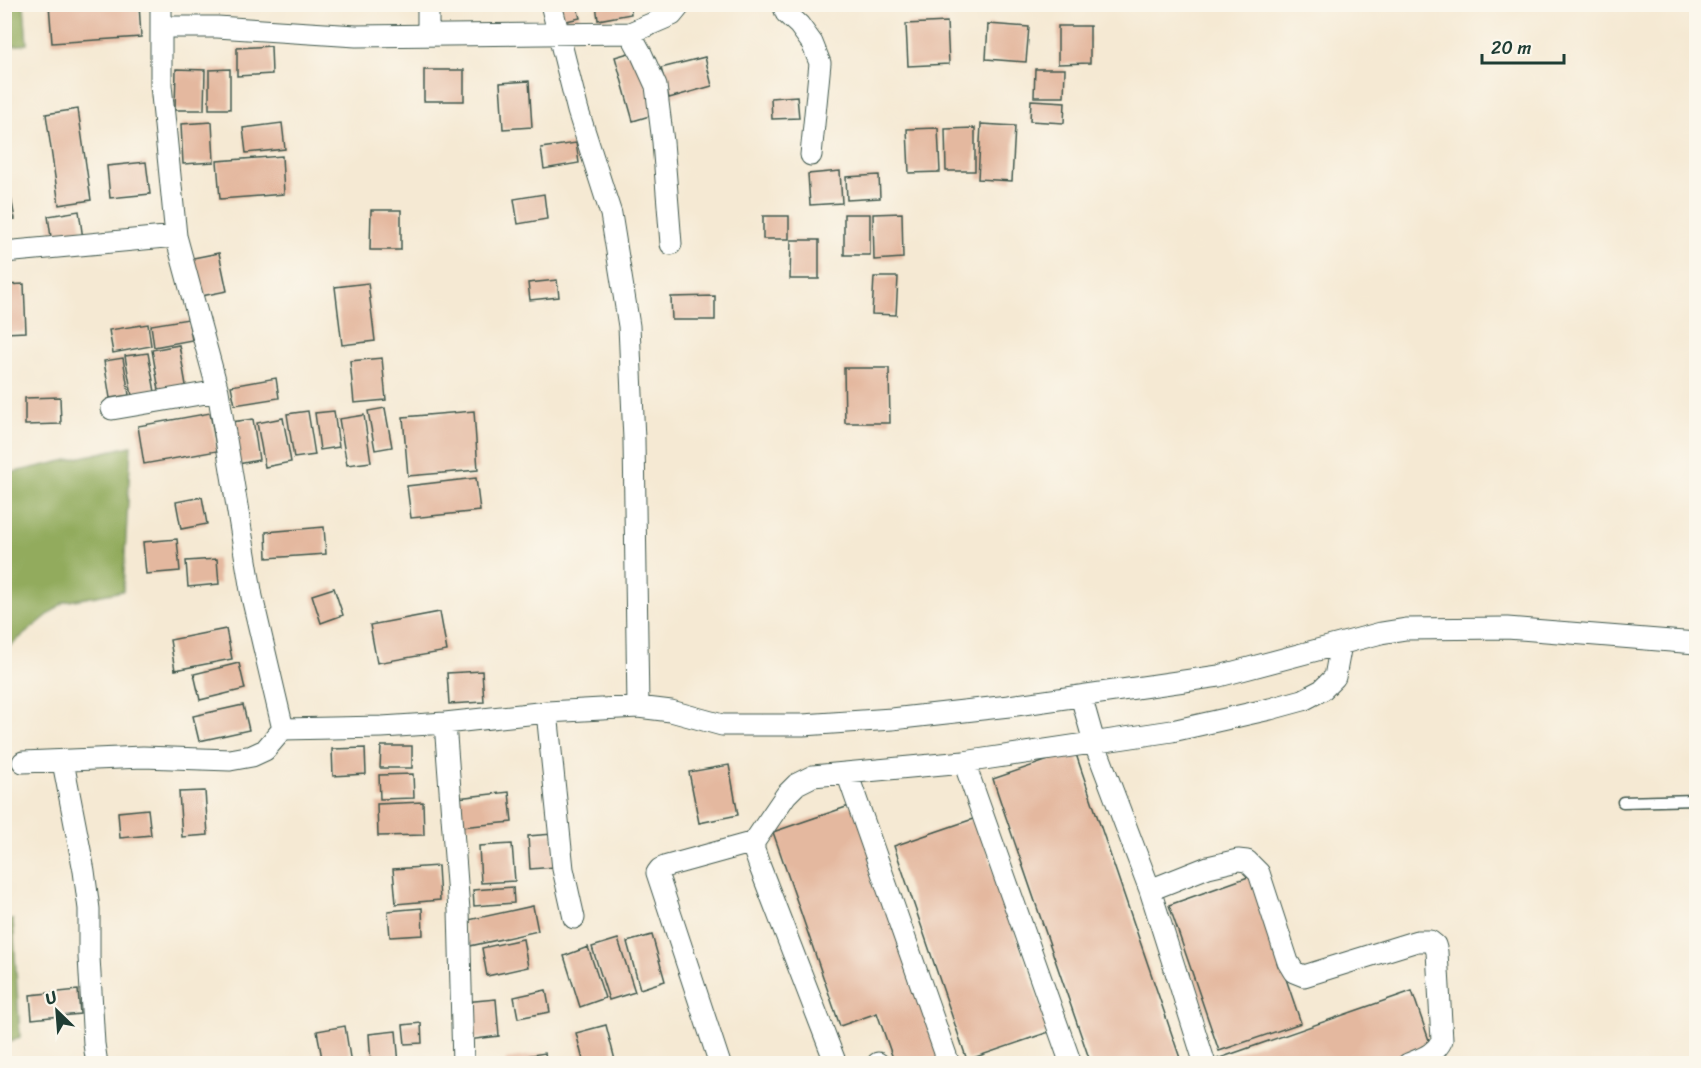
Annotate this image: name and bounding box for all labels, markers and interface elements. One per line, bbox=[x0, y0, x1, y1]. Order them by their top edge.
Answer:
scale bar bbox=[1482, 27, 1564, 65]
text: 20 m bbox=[1491, 32, 1531, 64]
north arrow bbox=[27, 981, 87, 1041]
text: U bbox=[40, 982, 63, 1013]

